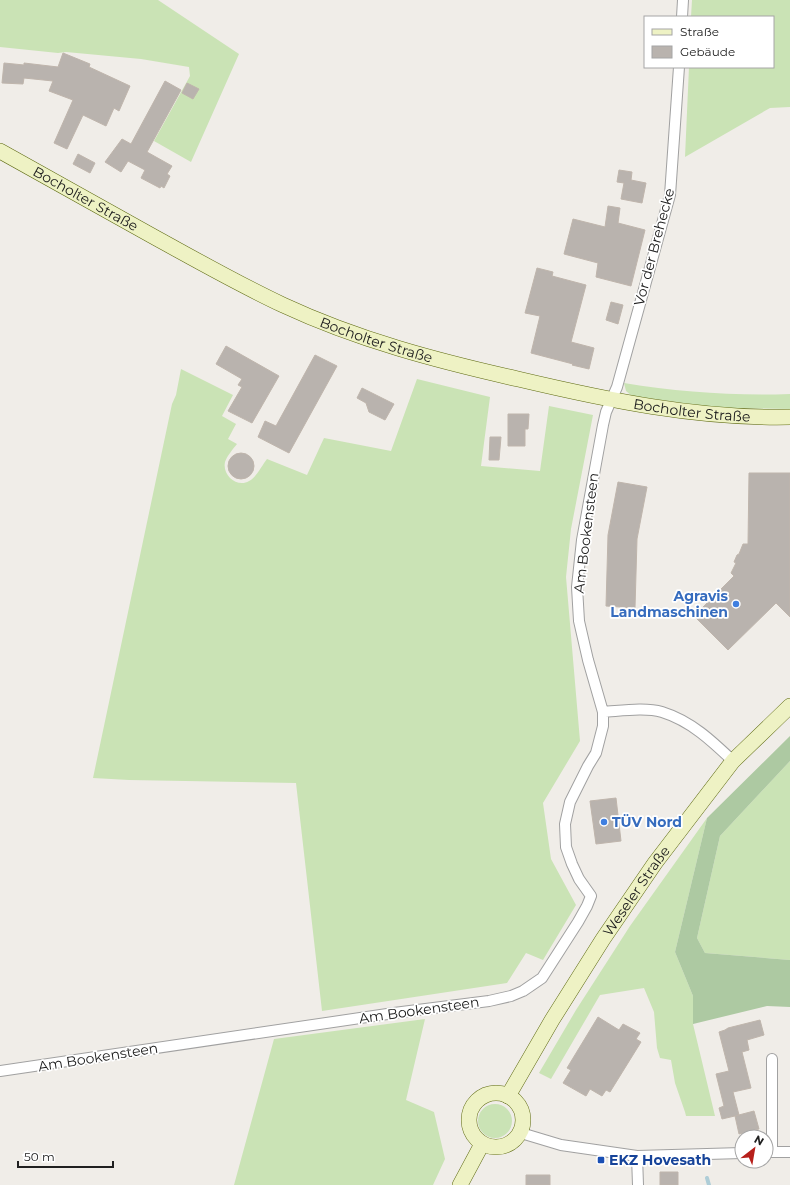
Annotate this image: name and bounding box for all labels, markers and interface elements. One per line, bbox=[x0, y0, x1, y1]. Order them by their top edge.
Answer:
legend bbox=[644, 16, 774, 68]
text: Straße bbox=[680, 24, 719, 39]
text: Gebäude bbox=[680, 44, 735, 59]
street label: Bocholter Straße bbox=[30, 162, 141, 235]
street label: Vor der Brehecke bbox=[630, 186, 678, 308]
street label: Bocholter Straße bbox=[317, 313, 435, 367]
street label: Bocholter Straße bbox=[632, 395, 751, 426]
street label: Am Bookensteen bbox=[570, 472, 602, 594]
place label: Agravis Landmaschinen bbox=[610, 587, 729, 621]
marker: Agravis Landmaschinen bbox=[731, 599, 741, 609]
place label: TÜV Nord bbox=[612, 813, 682, 831]
marker: TÜV Nord bbox=[599, 817, 609, 827]
street label: Weseler Straße bbox=[599, 842, 674, 939]
street label: Am Bookensteen bbox=[358, 993, 480, 1027]
street label: Am Bookensteen bbox=[37, 1039, 159, 1075]
north arrow bbox=[734, 1129, 774, 1169]
text: N bbox=[752, 1132, 767, 1149]
scale bar bbox=[18, 1143, 113, 1169]
text: 50 m bbox=[24, 1149, 55, 1164]
place label: EKZ Hovesath bbox=[609, 1151, 711, 1169]
marker: EKZ Hovesath bbox=[596, 1155, 606, 1165]

